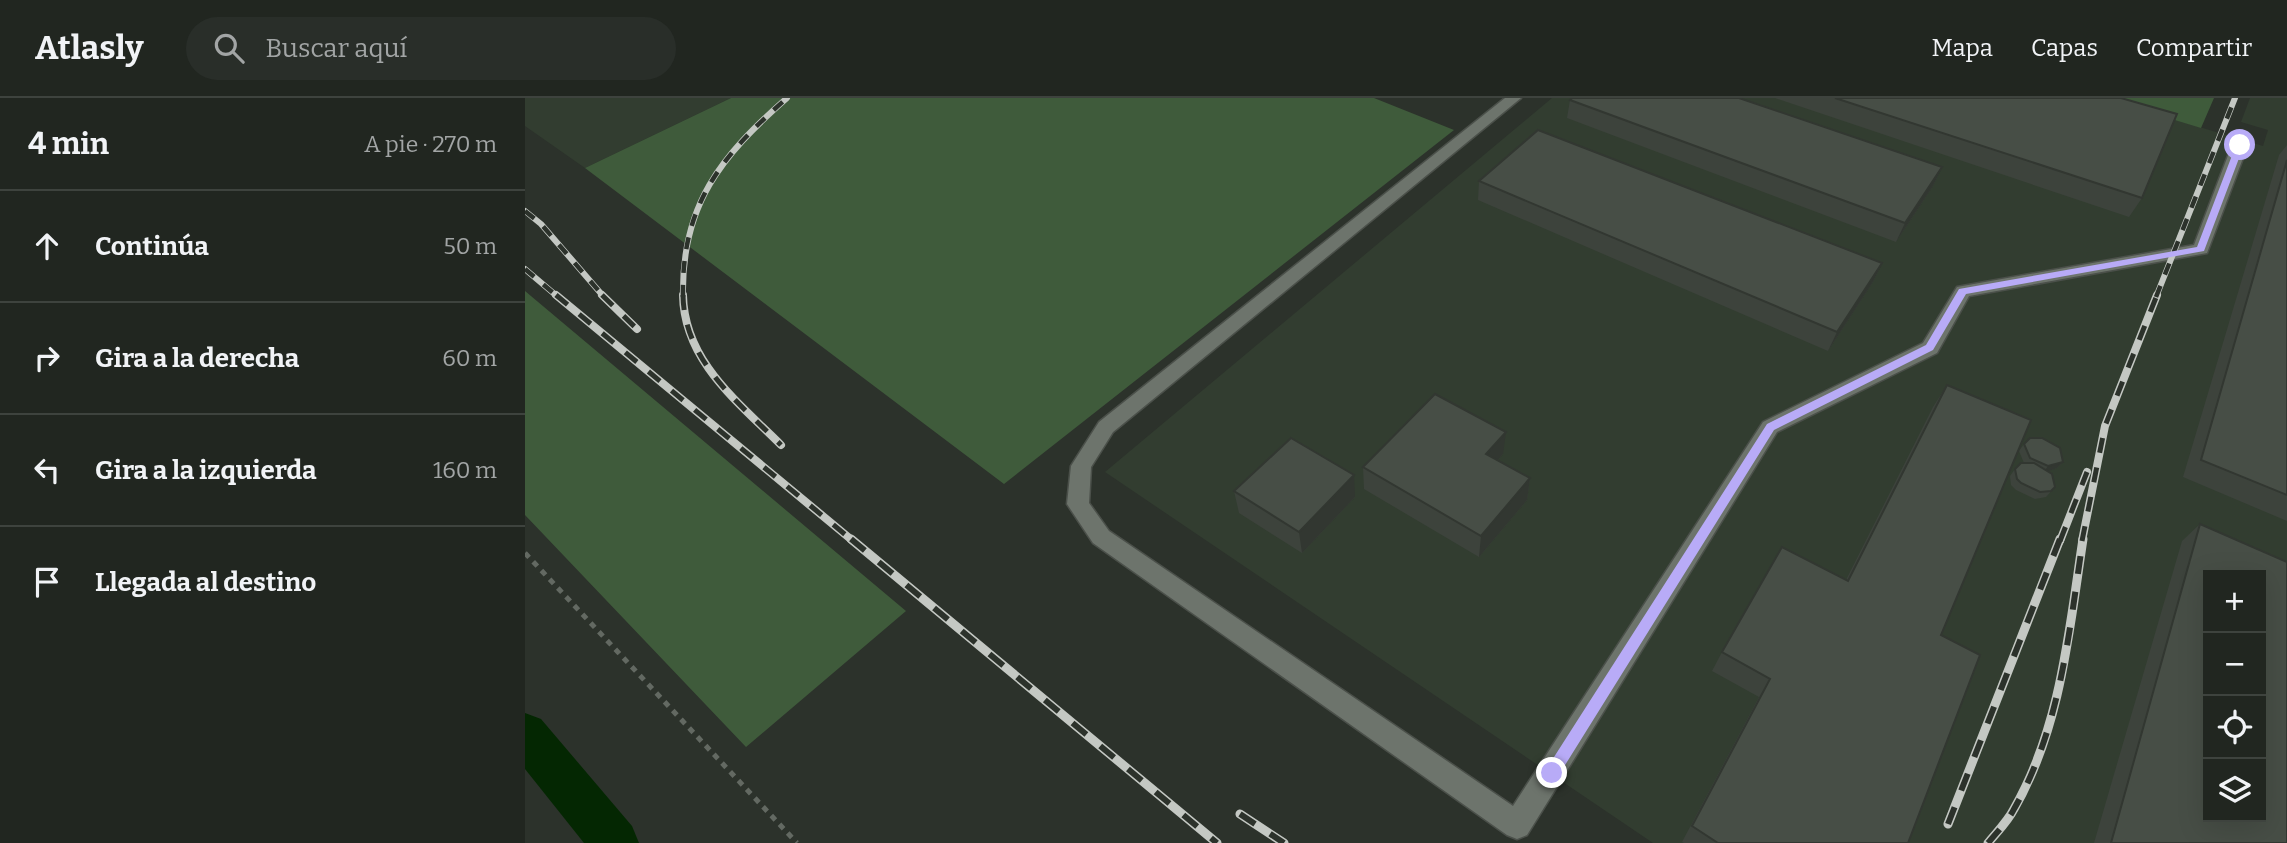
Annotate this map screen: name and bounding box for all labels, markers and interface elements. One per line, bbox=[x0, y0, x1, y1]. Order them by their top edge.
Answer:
search box bbox=[186, 17, 676, 80]
text: Atlasly bbox=[35, 28, 144, 68]
icon: search bbox=[210, 29, 248, 67]
text: Buscar aquí bbox=[266, 33, 407, 64]
text: Mapa bbox=[1931, 34, 1993, 62]
text: Capas bbox=[2031, 34, 2098, 62]
text: Compartir bbox=[2136, 34, 2252, 62]
text: 4 min bbox=[28, 126, 109, 162]
route start bbox=[2224, 129, 2255, 160]
text: A pie · 270 m bbox=[364, 130, 497, 158]
icon: ahead bbox=[28, 227, 66, 265]
text: Continúa bbox=[95, 231, 209, 262]
text: 50 m bbox=[443, 232, 497, 260]
icon: right bbox=[28, 339, 66, 377]
text: Gira a la derecha bbox=[95, 343, 299, 374]
text: 60 m bbox=[442, 344, 497, 372]
icon: left bbox=[28, 451, 66, 489]
text: Gira a la izquierda bbox=[95, 455, 317, 486]
text: 160 m bbox=[433, 456, 497, 484]
icon: arrive bbox=[28, 563, 66, 601]
text: Llegada al destino bbox=[95, 567, 316, 598]
map controls bbox=[2203, 570, 2266, 822]
button: + bbox=[2203, 570, 2266, 633]
button: − bbox=[2203, 633, 2266, 696]
button: locate bbox=[2203, 696, 2266, 759]
route end bbox=[1536, 757, 1567, 788]
button: layers bbox=[2203, 759, 2266, 822]

